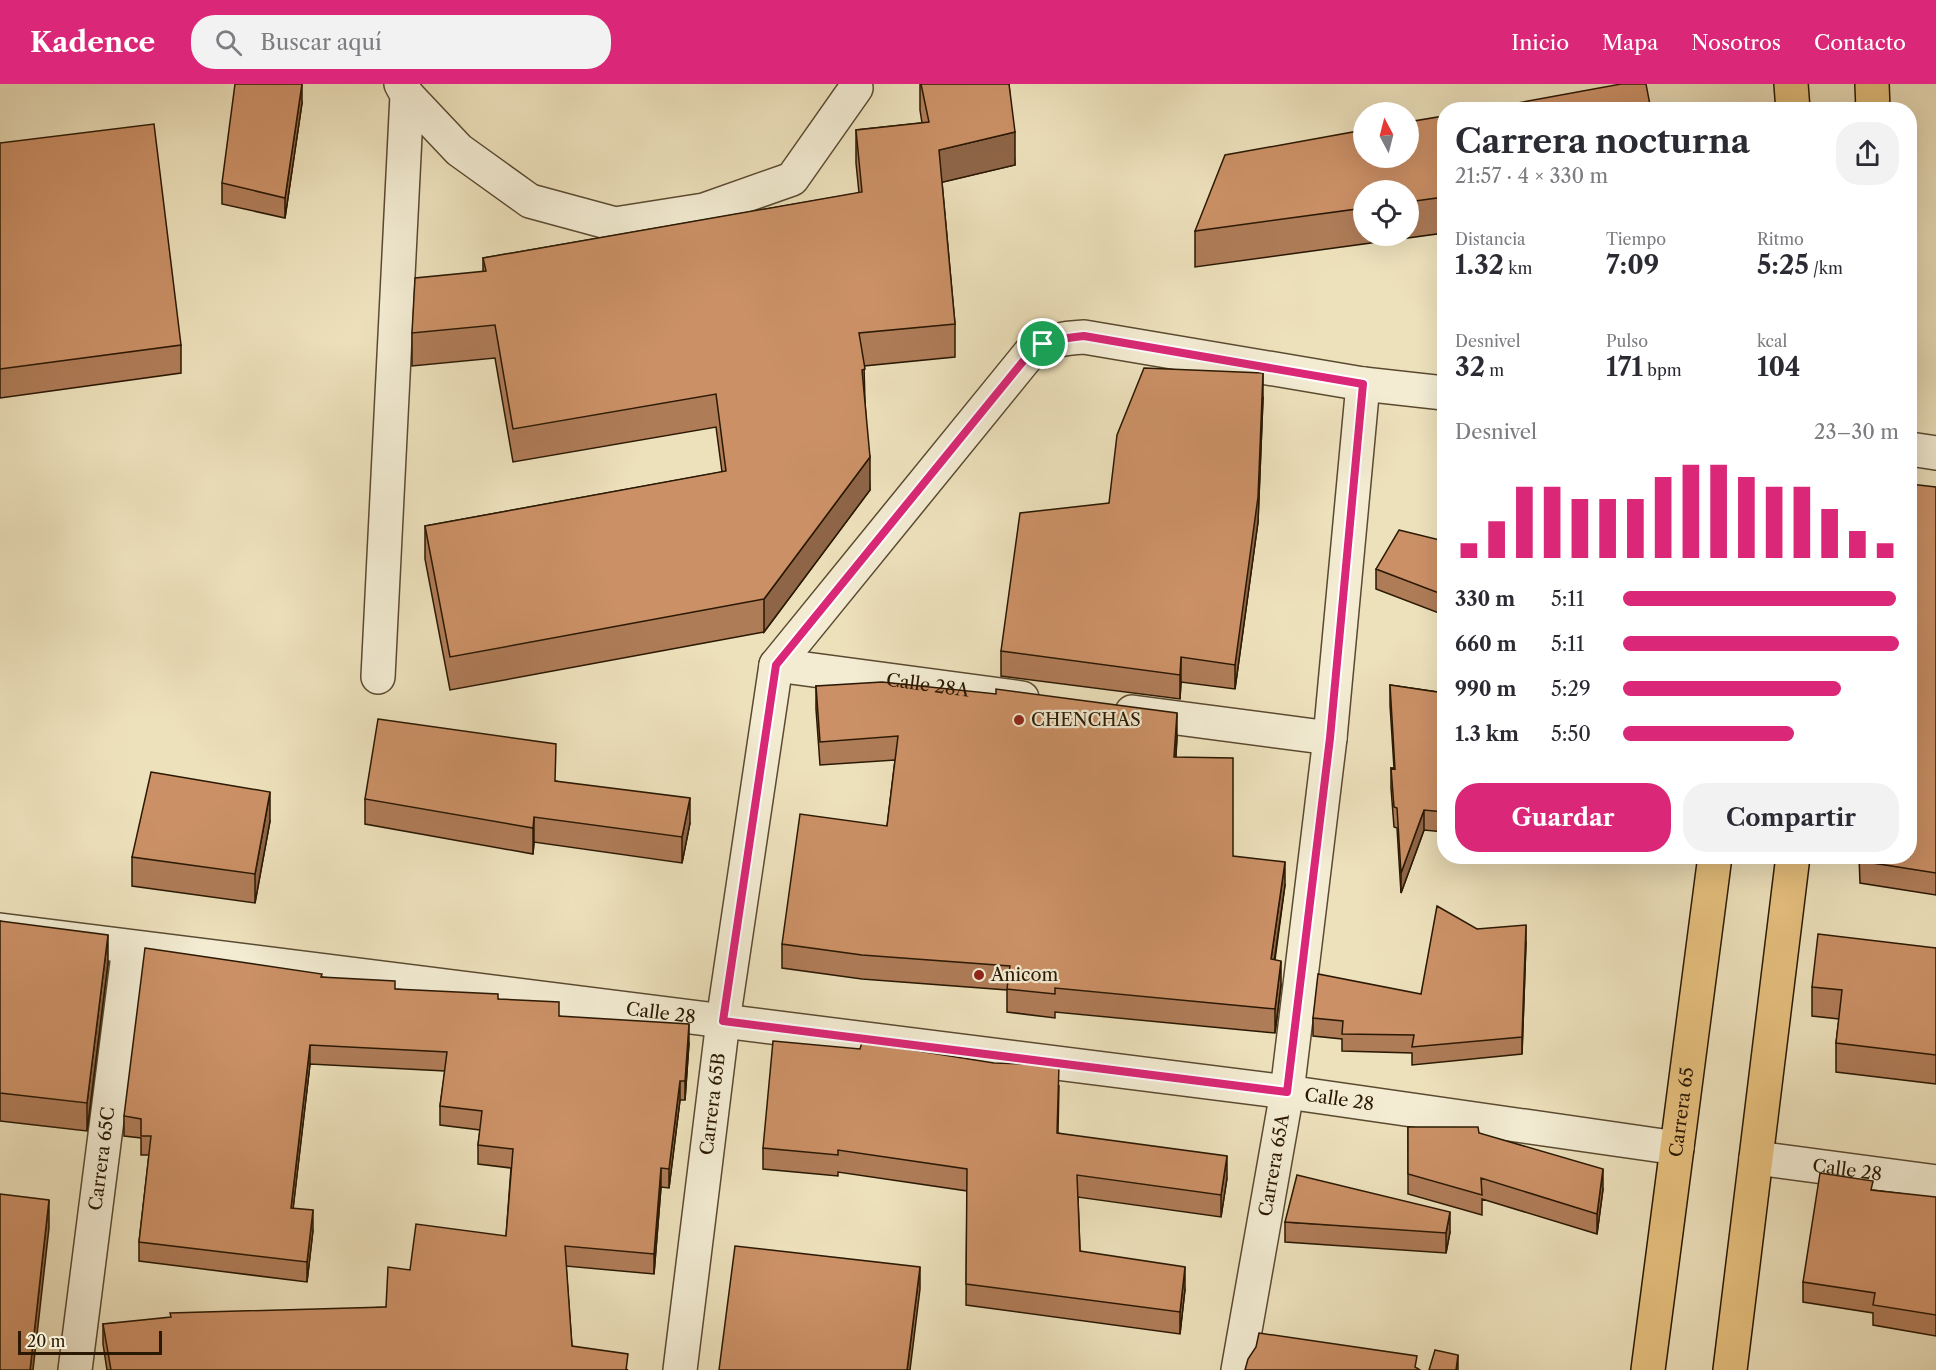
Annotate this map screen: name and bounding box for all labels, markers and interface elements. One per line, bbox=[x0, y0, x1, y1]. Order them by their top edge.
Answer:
search box bbox=[191, 15, 611, 69]
text: Kadence bbox=[30, 25, 155, 59]
icon: search bbox=[212, 26, 245, 59]
text: Buscar aquí bbox=[260, 29, 382, 56]
text: Inicio bbox=[1511, 30, 1569, 55]
text: Mapa bbox=[1602, 30, 1658, 55]
text: Nosotros bbox=[1691, 30, 1781, 55]
text: Contacto bbox=[1814, 30, 1906, 55]
north arrow bbox=[1353, 102, 1419, 168]
map controls bbox=[1353, 102, 1419, 246]
text: Carrera nocturna bbox=[1455, 121, 1750, 162]
button: share bbox=[1836, 122, 1899, 185]
text: 21:57 · 4 × 330 m bbox=[1455, 164, 1608, 188]
button: locate bbox=[1353, 180, 1419, 246]
text: Distancia bbox=[1455, 229, 1526, 249]
text: Tiempo bbox=[1606, 229, 1666, 249]
text: Ritmo bbox=[1757, 229, 1804, 249]
text: 1.32 bbox=[1455, 249, 1504, 281]
text: 7:09 bbox=[1606, 249, 1659, 281]
text: 5:25 bbox=[1757, 249, 1809, 281]
text: km bbox=[1504, 258, 1532, 278]
text: /km bbox=[1809, 258, 1843, 278]
pin bbox=[1017, 318, 1068, 369]
icon: arrive bbox=[1026, 327, 1059, 360]
text: Desnivel bbox=[1455, 331, 1521, 351]
text: Pulso bbox=[1606, 331, 1648, 351]
text: kcal bbox=[1757, 331, 1787, 351]
text: 32 bbox=[1455, 351, 1485, 383]
text: 171 bbox=[1606, 351, 1643, 383]
text: 104 bbox=[1757, 351, 1800, 383]
text: m bbox=[1485, 360, 1504, 380]
text: bpm bbox=[1643, 360, 1682, 380]
text: Desnivel bbox=[1455, 420, 1537, 444]
text: 23–30 m bbox=[1814, 420, 1899, 444]
text: 330 m bbox=[1455, 587, 1515, 611]
text: 5:11 bbox=[1551, 587, 1584, 611]
text: 660 m bbox=[1455, 632, 1517, 656]
text: 5:11 bbox=[1551, 632, 1584, 656]
street label: Calle 28A bbox=[885, 669, 971, 702]
text: 990 m bbox=[1455, 677, 1517, 701]
text: 5:29 bbox=[1551, 677, 1591, 701]
place label: CHENCHAS bbox=[1031, 709, 1141, 731]
marker: CHENCHAS bbox=[1012, 713, 1026, 727]
text: 1.3 km bbox=[1455, 722, 1519, 746]
text: 5:50 bbox=[1551, 722, 1591, 746]
button: Guardar bbox=[1455, 783, 1671, 852]
button: Compartir bbox=[1683, 783, 1899, 852]
place label: Anicom bbox=[990, 964, 1059, 986]
marker: Anicom bbox=[972, 968, 986, 982]
street label: Calle 28 bbox=[625, 998, 697, 1028]
street label: Carrera 65B bbox=[696, 1052, 730, 1156]
street label: Carrera 65 bbox=[1665, 1066, 1698, 1158]
street label: Calle 28 bbox=[1303, 1084, 1376, 1115]
street label: Carrera 65C bbox=[84, 1106, 119, 1212]
street label: Carrera 65A bbox=[1254, 1112, 1294, 1218]
street label: Calle 28 bbox=[1811, 1155, 1883, 1186]
scale bar bbox=[18, 1328, 162, 1356]
text: 20 m bbox=[27, 1331, 66, 1351]

